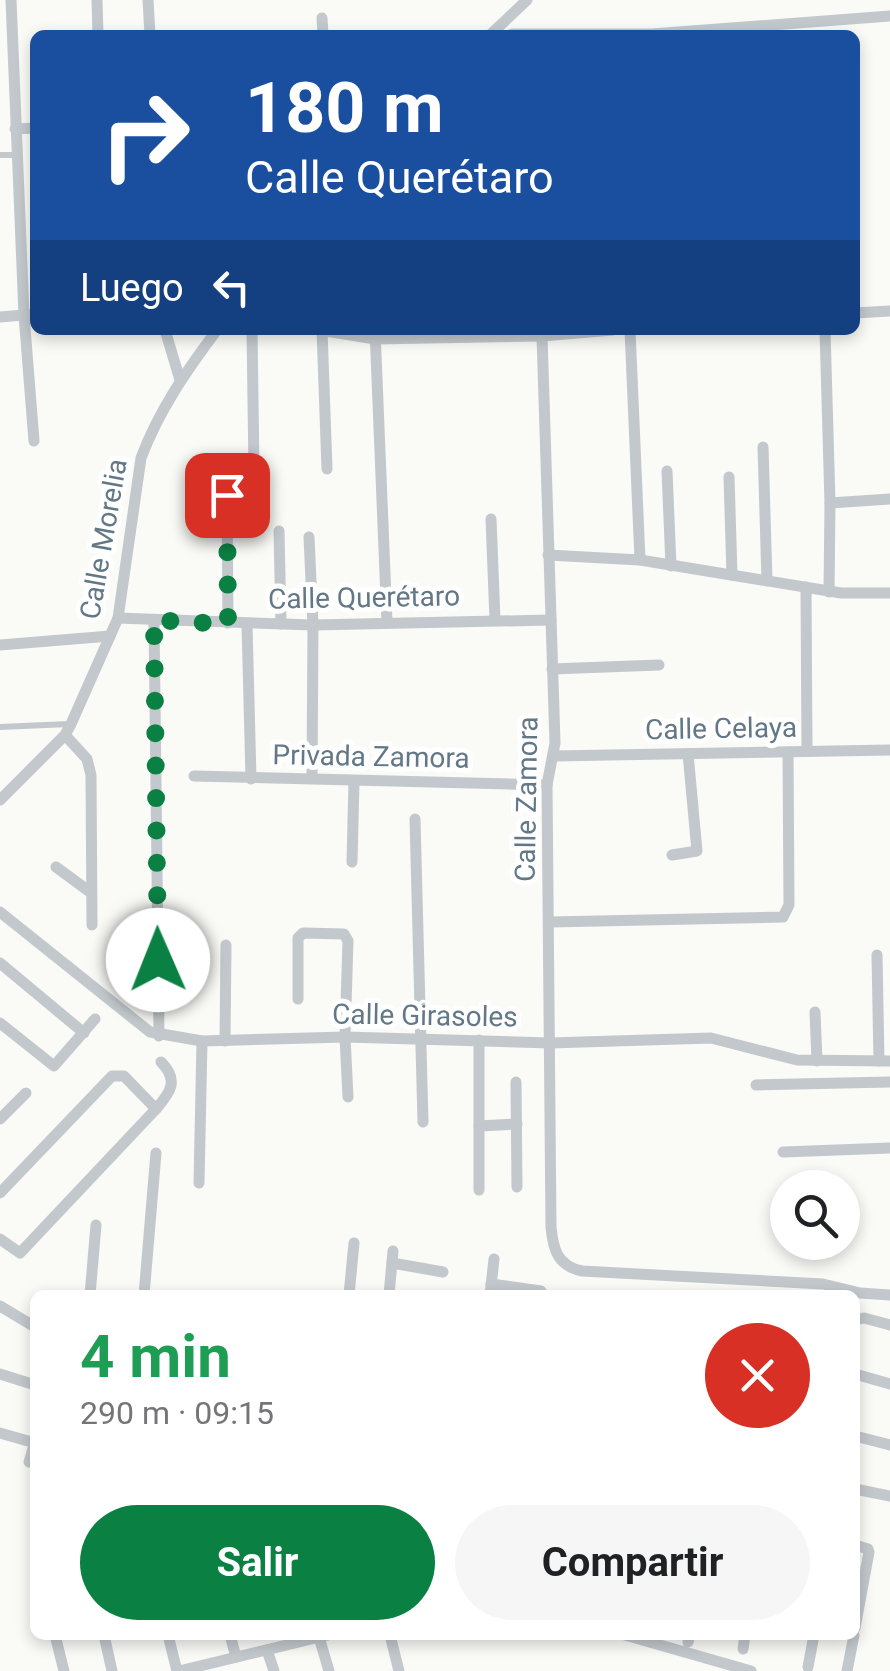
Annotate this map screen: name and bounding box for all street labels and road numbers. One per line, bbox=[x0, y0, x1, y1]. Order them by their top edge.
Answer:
street label: Calle Morelia bbox=[73, 456, 134, 622]
street label: Calle Querétaro bbox=[268, 579, 460, 616]
street label: Calle Celaya bbox=[645, 711, 797, 746]
street label: Calle Zamora bbox=[509, 716, 544, 882]
street label: Privada Zamora bbox=[272, 738, 470, 775]
street label: Calle Girasoles bbox=[332, 997, 518, 1034]

